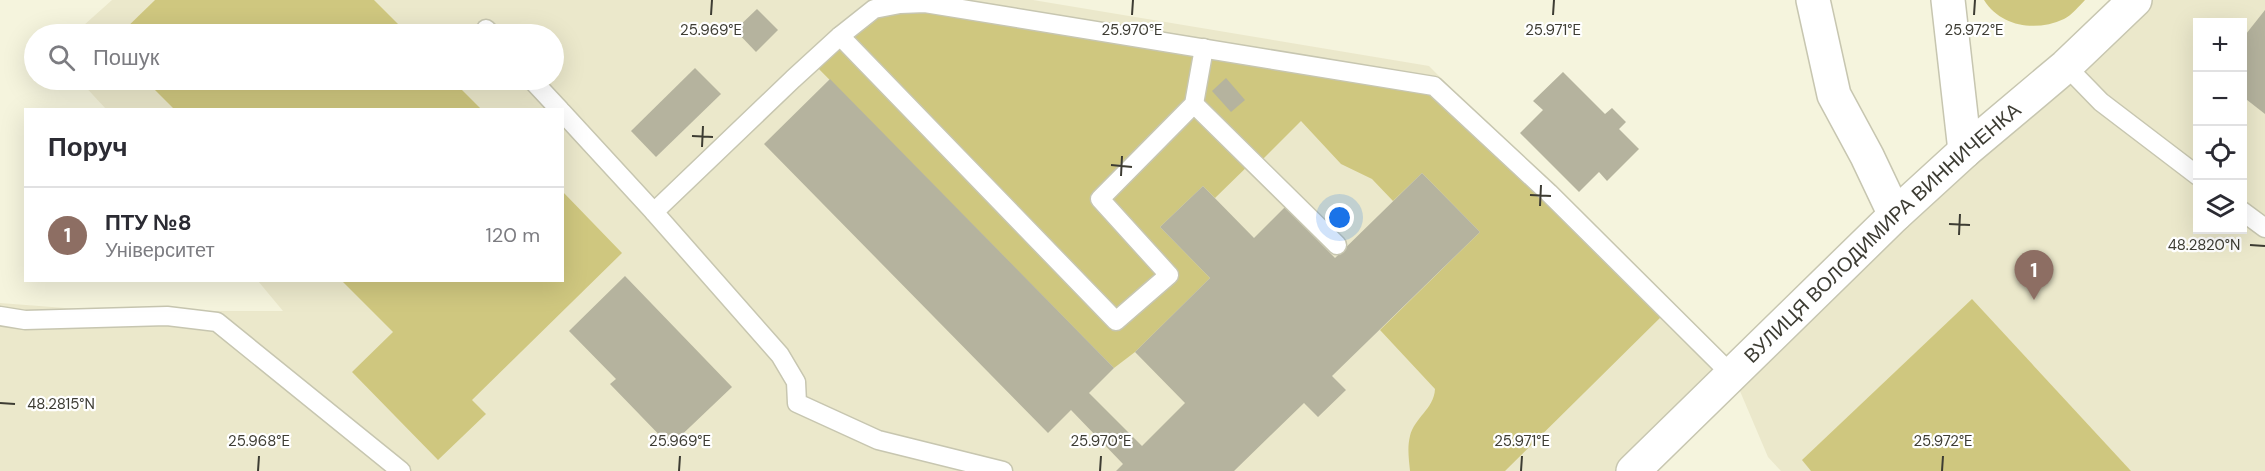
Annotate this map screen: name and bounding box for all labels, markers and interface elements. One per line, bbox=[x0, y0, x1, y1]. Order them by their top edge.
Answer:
map controls bbox=[2193, 18, 2247, 234]
button: + bbox=[2193, 18, 2247, 72]
text: 25.969°E bbox=[680, 20, 742, 40]
text: 25.970°E bbox=[1101, 20, 1163, 40]
text: 25.971°E bbox=[1525, 20, 1581, 40]
text: 25.972°E bbox=[1944, 20, 2004, 40]
search box bbox=[24, 24, 564, 90]
icon: search bbox=[45, 41, 78, 74]
text: Пошук bbox=[93, 43, 159, 72]
button: − bbox=[2193, 72, 2247, 126]
street label: ВУЛИЦЯ ВОЛОДИМИРА ВИННИЧЕНКА bbox=[1738, 96, 2027, 368]
button: locate bbox=[2193, 126, 2247, 180]
text: Поруч bbox=[48, 130, 128, 164]
button: layers bbox=[2193, 180, 2247, 234]
your location bbox=[1325, 203, 1354, 232]
text: ПТУ №8 bbox=[105, 208, 192, 237]
text: 1 bbox=[64, 222, 71, 248]
text: 120 m bbox=[486, 222, 540, 248]
text: 48.2820°N bbox=[2168, 235, 2240, 255]
text: Університет bbox=[105, 237, 215, 263]
pin: 1 bbox=[2014, 250, 2054, 300]
text: 48.2815°N bbox=[27, 394, 95, 414]
text: 25.968°E bbox=[228, 431, 290, 451]
text: 25.969°E bbox=[649, 431, 711, 451]
text: 25.970°E bbox=[1070, 431, 1132, 451]
text: 25.971°E bbox=[1494, 431, 1550, 451]
text: 25.972°E bbox=[1913, 431, 1973, 451]

